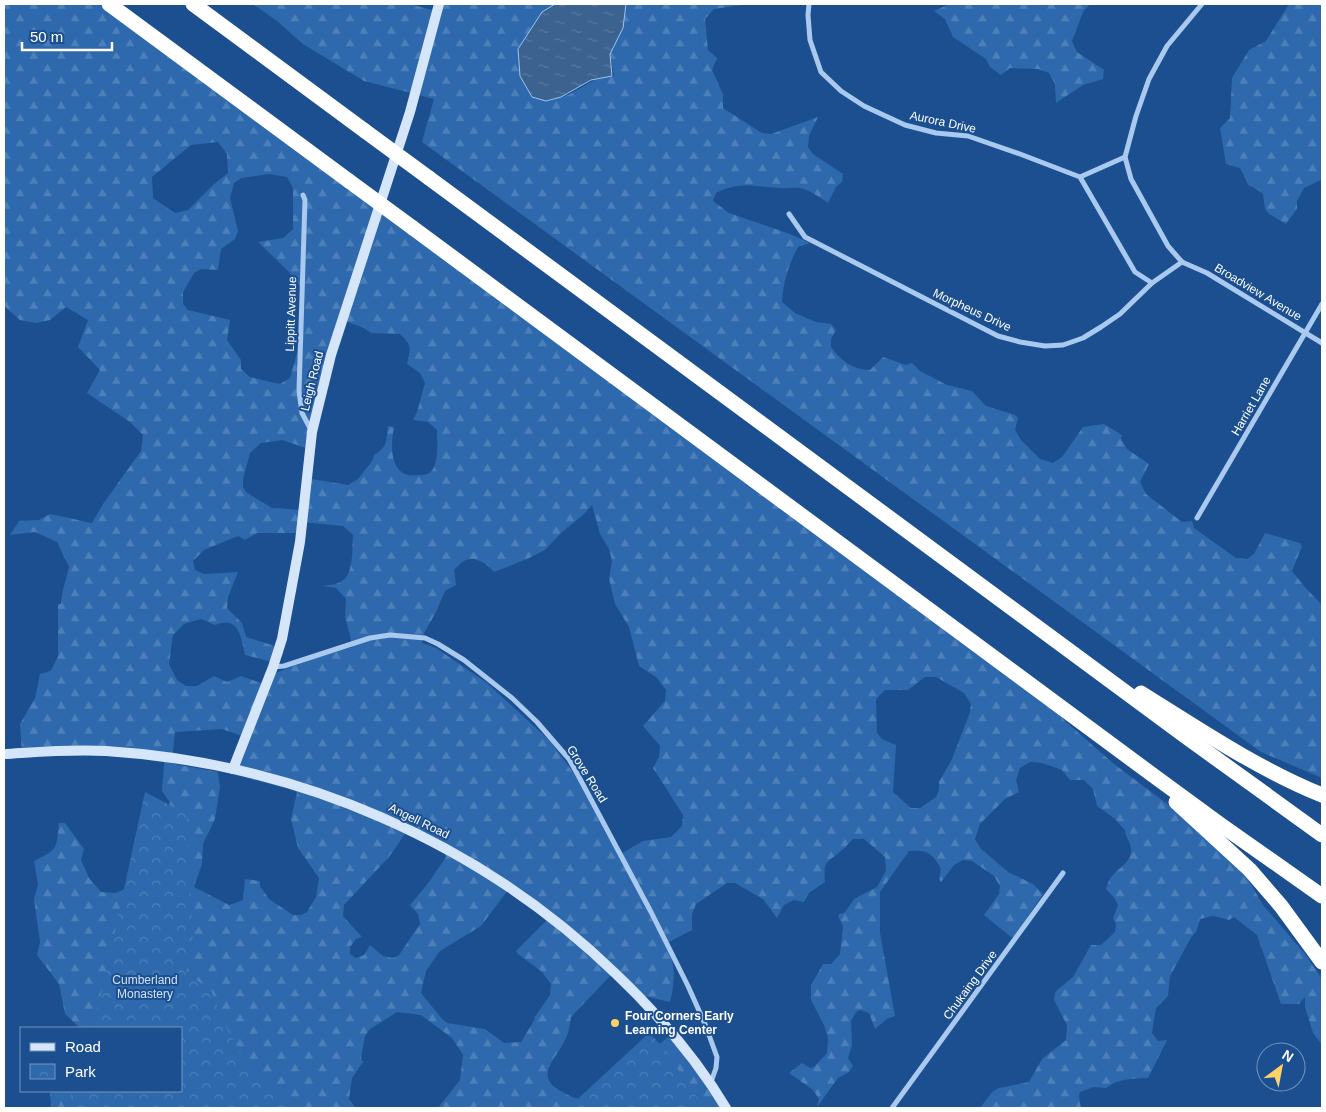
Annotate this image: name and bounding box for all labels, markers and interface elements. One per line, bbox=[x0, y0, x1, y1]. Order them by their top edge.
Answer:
scale bar bbox=[22, 20, 112, 52]
text: 50 m bbox=[30, 28, 63, 45]
street label: Aurora Drive bbox=[909, 108, 978, 136]
street label: Broadview Avenue bbox=[1212, 260, 1304, 324]
street label: Lippitt Avenue bbox=[283, 276, 299, 352]
street label: Morpheus Drive bbox=[931, 286, 1014, 334]
street label: Leigh Road bbox=[298, 350, 326, 412]
street label: Harriet Lane bbox=[1228, 374, 1274, 438]
street label: Grove Road bbox=[564, 743, 610, 805]
street label: Angell Road bbox=[387, 800, 451, 842]
street label: Chukaing Drive bbox=[940, 947, 1000, 1022]
park label: Cumberland Monastery bbox=[112, 973, 178, 1001]
place label: Four Corners Early Learning Center bbox=[625, 1009, 734, 1037]
marker: Four Corners Early Learning Center bbox=[609, 1017, 621, 1029]
legend bbox=[20, 1027, 182, 1092]
text: Road bbox=[65, 1038, 101, 1055]
north arrow bbox=[1256, 1042, 1306, 1092]
text: N bbox=[1279, 1047, 1296, 1065]
text: Park bbox=[65, 1063, 96, 1080]

